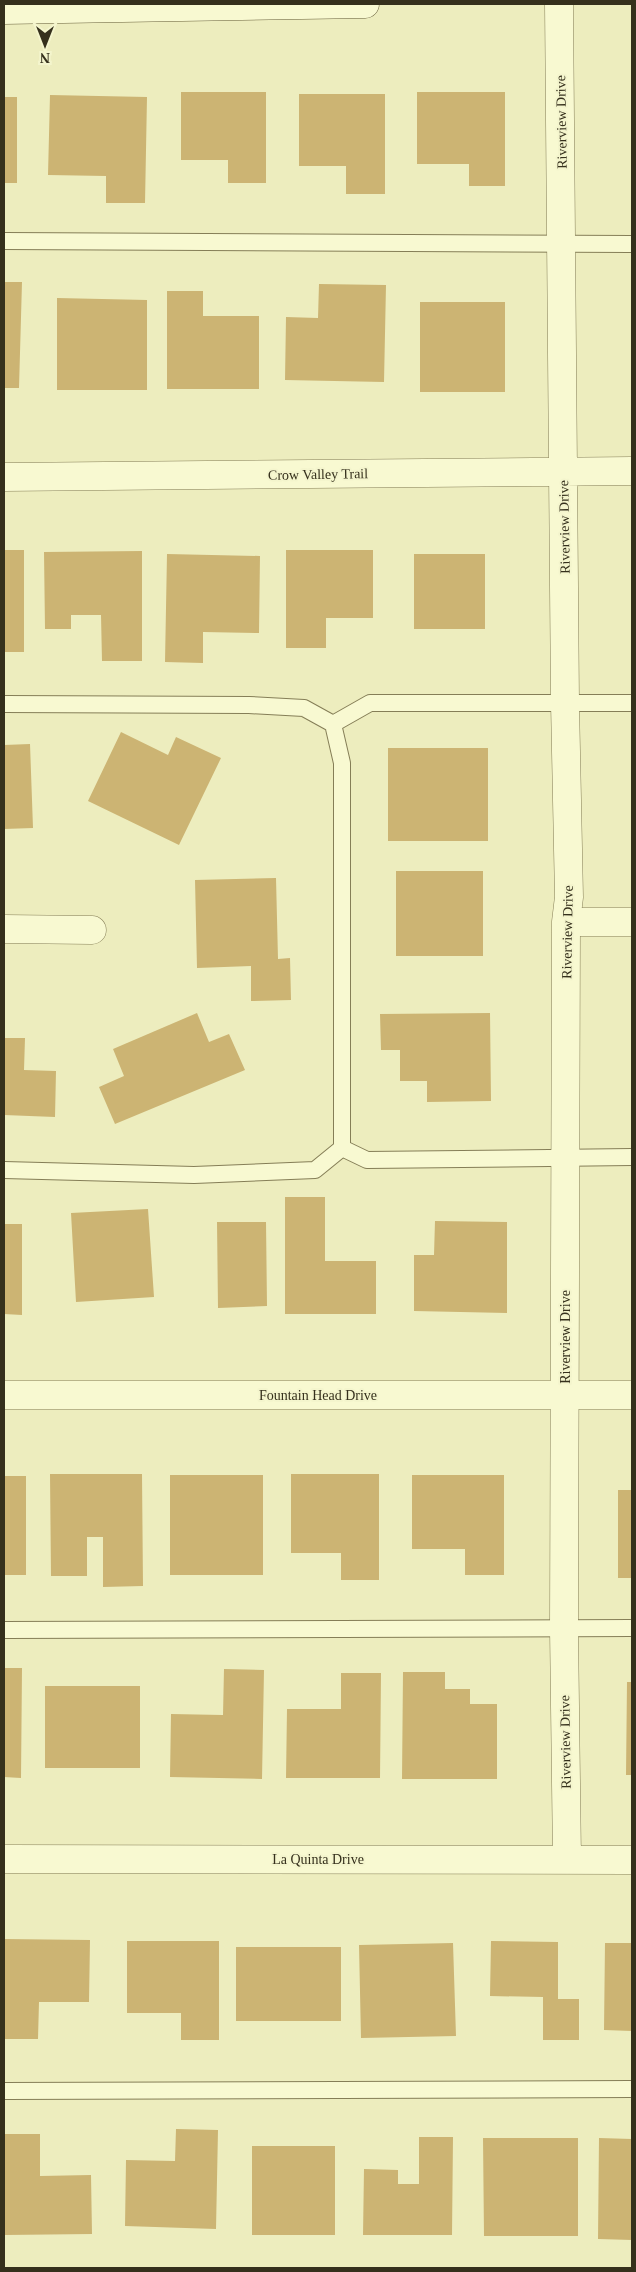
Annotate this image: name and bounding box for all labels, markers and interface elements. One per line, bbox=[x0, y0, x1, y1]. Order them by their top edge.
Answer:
north arrow bbox=[20, 20, 70, 70]
text: N bbox=[40, 50, 50, 65]
street label: Riverview Drive bbox=[553, 75, 570, 169]
street label: Crow Valley Trail bbox=[268, 466, 368, 483]
street label: Riverview Drive bbox=[556, 480, 573, 574]
street label: Riverview Drive bbox=[559, 885, 576, 979]
street label: Riverview Drive bbox=[558, 1290, 573, 1384]
street label: Fountain Head Drive bbox=[259, 1388, 377, 1403]
street label: Riverview Drive bbox=[557, 1695, 574, 1789]
street label: La Quinta Drive bbox=[272, 1852, 364, 1867]

